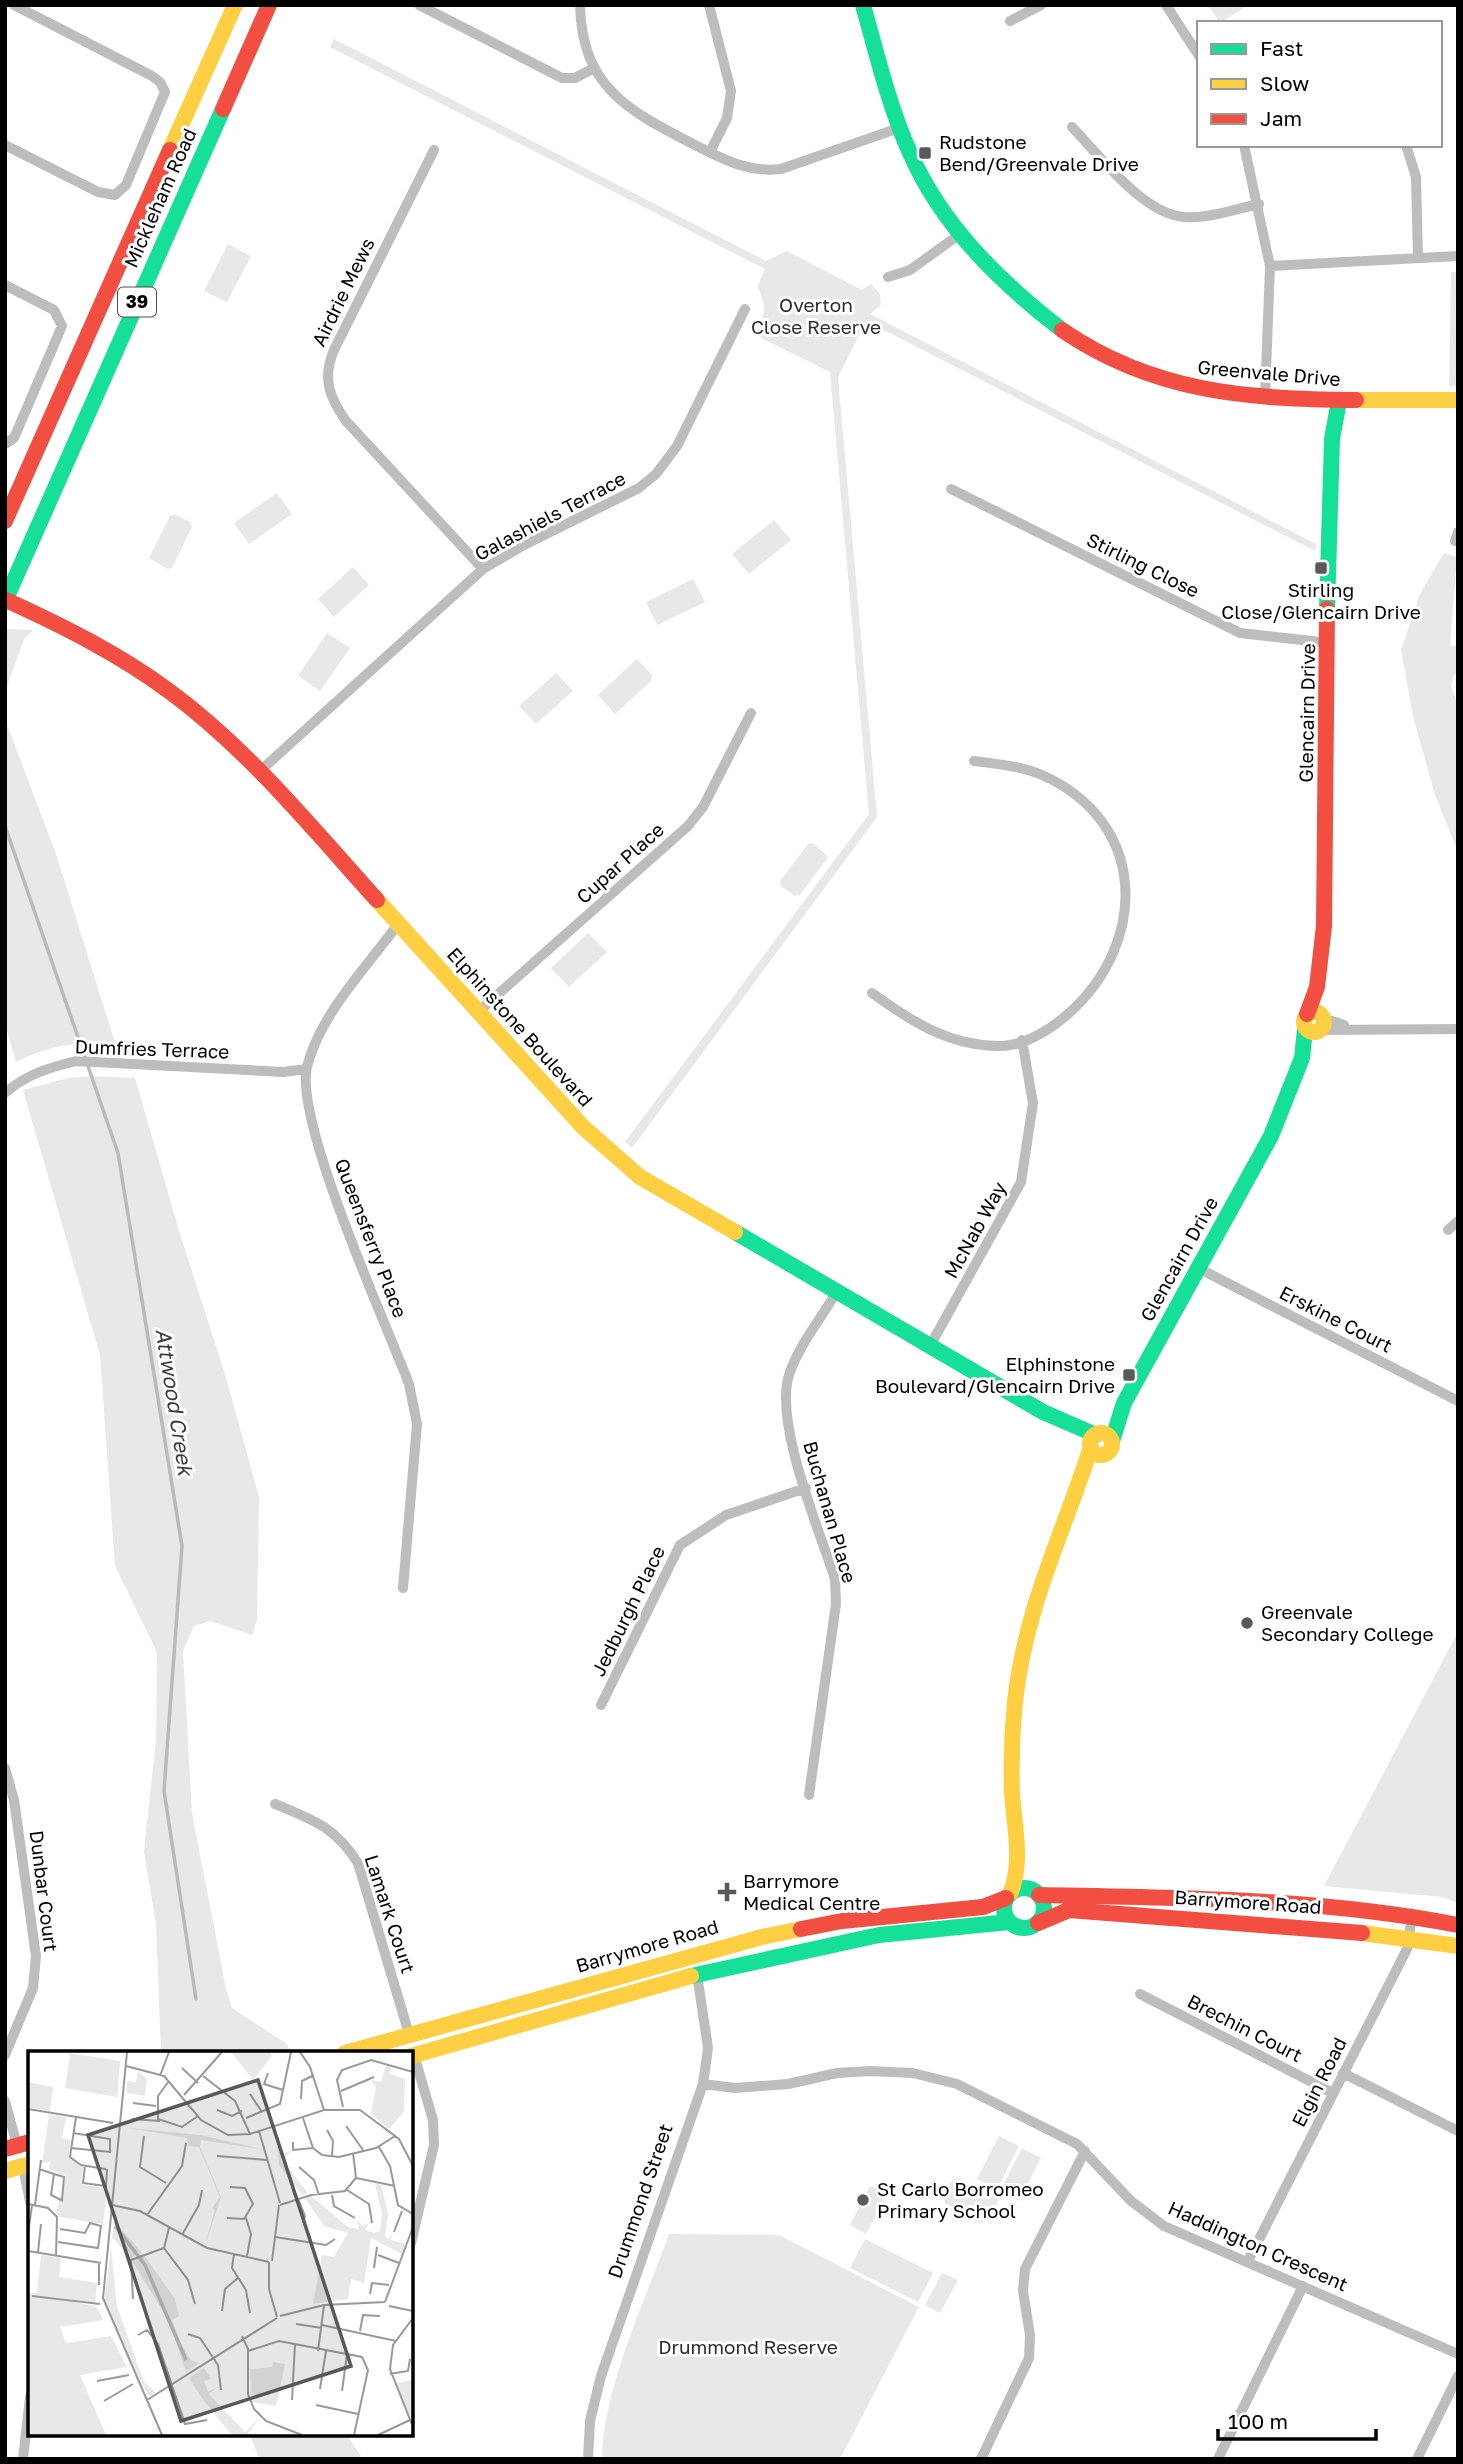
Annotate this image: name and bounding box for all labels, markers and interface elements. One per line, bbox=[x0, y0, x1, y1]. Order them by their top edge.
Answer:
legend bbox=[1197, 21, 1442, 147]
text: Fast bbox=[1260, 35, 1303, 61]
text: Slow bbox=[1260, 70, 1309, 96]
text: Jam bbox=[1260, 105, 1302, 131]
street label: Mickleham Road bbox=[119, 125, 201, 271]
place label: Rudstone Bend/Greenvale Drive bbox=[939, 130, 1139, 175]
marker: Rudstone Bend/Greenvale Drive bbox=[917, 145, 933, 161]
street label: Airdrie Mews bbox=[306, 234, 379, 350]
road number: 39 bbox=[118, 288, 156, 316]
park label: Overton Close Reserve bbox=[751, 293, 881, 338]
street label: Greenvale Drive bbox=[1197, 355, 1342, 390]
street label: Galashiels Terrace bbox=[470, 466, 629, 565]
street label: Stirling Close bbox=[1083, 527, 1203, 602]
marker: Stirling Close/Glencairn Drive bbox=[1313, 560, 1329, 576]
place label: Stirling Close/Glencairn Drive bbox=[1221, 578, 1421, 623]
street label: Glencairn Drive bbox=[1294, 643, 1319, 783]
street label: Cupar Place bbox=[571, 817, 668, 908]
street label: Elphinstone Boulevard bbox=[443, 942, 598, 1111]
street label: Dumfries Terrace bbox=[74, 1034, 230, 1063]
street label: Queensferry Place bbox=[331, 1155, 412, 1321]
street label: McNab Way bbox=[939, 1177, 1011, 1282]
street label: Glencairn Drive bbox=[1135, 1192, 1222, 1325]
street label: Erskine Court bbox=[1276, 1280, 1396, 1357]
water label: Attwood Creek bbox=[151, 1326, 200, 1479]
place label: Elphinstone Boulevard/Glencairn Drive bbox=[875, 1352, 1115, 1397]
marker: Elphinstone Boulevard/Glencairn Drive bbox=[1121, 1367, 1137, 1383]
street label: Buchanan Place bbox=[799, 1438, 862, 1585]
street label: Jedburgh Place bbox=[586, 1542, 669, 1680]
place label: Greenvale Secondary College bbox=[1261, 1600, 1433, 1645]
marker: Greenvale Secondary College bbox=[1239, 1615, 1255, 1631]
street label: Dunbar Court bbox=[26, 1829, 63, 1953]
street label: Lamark Court bbox=[360, 1852, 420, 1976]
place label: Barrymore Medical Centre bbox=[743, 1869, 880, 1914]
marker: Barrymore Medical Centre bbox=[717, 1882, 737, 1902]
street label: Barrymore Road bbox=[1174, 1885, 1322, 1918]
street label: Barrymore Road bbox=[573, 1914, 721, 1977]
street label: Brechin Court bbox=[1184, 1989, 1306, 2066]
street label: Elgin Road bbox=[1286, 2033, 1351, 2130]
inset map bbox=[28, 2051, 413, 2436]
street label: Drummond Street bbox=[602, 2121, 677, 2281]
place label: St Carlo Borromeo Primary School bbox=[877, 2177, 1044, 2222]
marker: St Carlo Borromeo Primary School bbox=[855, 2192, 871, 2208]
street label: Haddington Crescent bbox=[1165, 2196, 1352, 2296]
park label: Drummond Reserve bbox=[658, 2335, 838, 2358]
scale bar bbox=[1218, 2398, 1376, 2442]
text: 100 m bbox=[1228, 2408, 1288, 2434]

